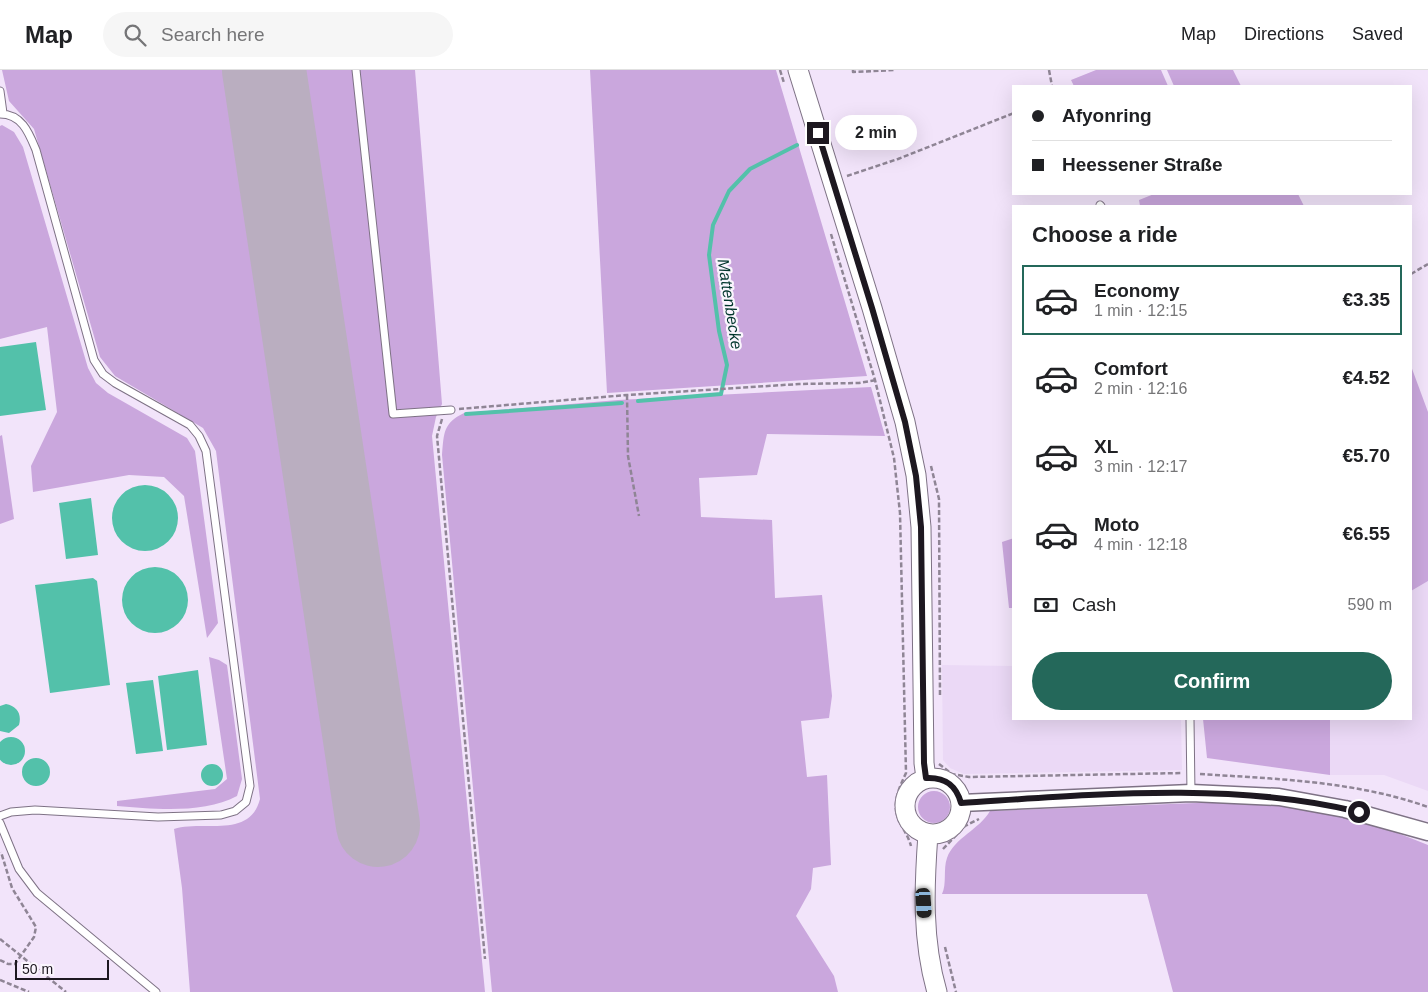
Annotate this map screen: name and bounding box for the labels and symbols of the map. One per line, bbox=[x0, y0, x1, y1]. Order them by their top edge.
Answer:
callout: 2 min bbox=[836, 116, 918, 150]
route end bbox=[807, 122, 829, 144]
water label: Mattenbecke bbox=[714, 257, 746, 351]
route start bbox=[1348, 801, 1370, 823]
car bbox=[915, 888, 932, 918]
scale bar bbox=[15, 957, 109, 980]

